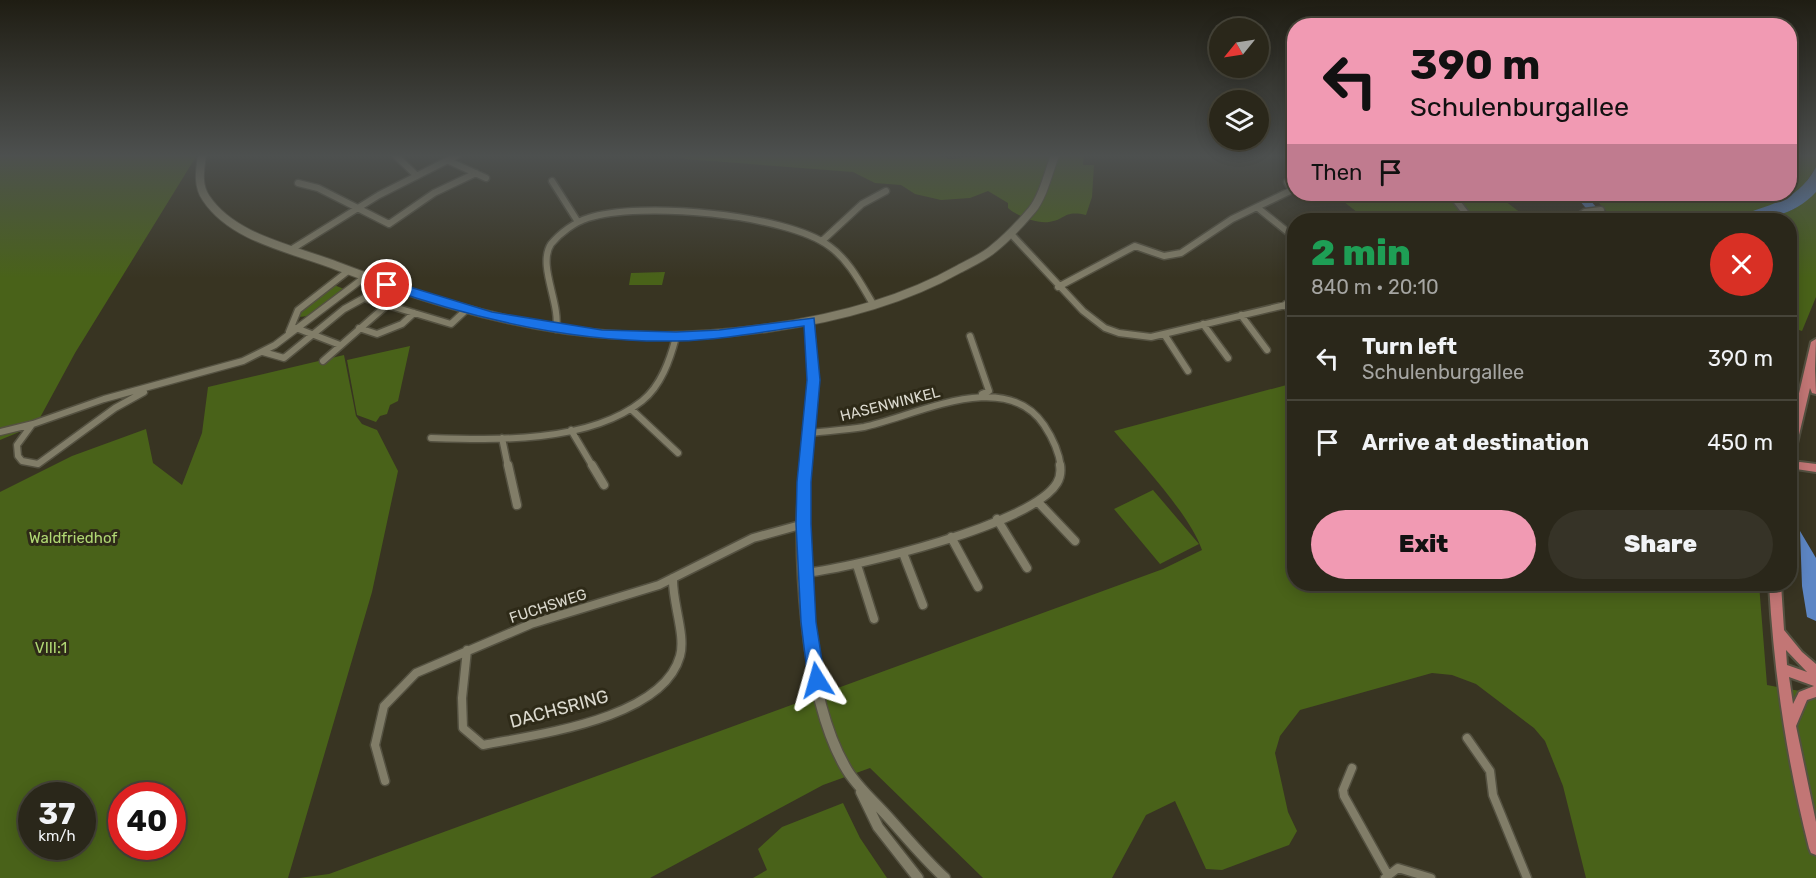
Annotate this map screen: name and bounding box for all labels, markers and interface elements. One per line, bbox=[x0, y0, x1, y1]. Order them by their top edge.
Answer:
north arrow bbox=[1209, 18, 1269, 78]
map controls bbox=[1209, 18, 1269, 150]
text: 390 m bbox=[1410, 40, 1541, 90]
icon: left bbox=[1311, 42, 1389, 120]
button: layers bbox=[1209, 90, 1269, 150]
text: Schulenburgallee bbox=[1410, 91, 1629, 123]
icon: arrive bbox=[1374, 156, 1407, 189]
text: Then bbox=[1311, 159, 1362, 186]
text: 2 min bbox=[1311, 231, 1411, 274]
button: close bbox=[1710, 233, 1773, 296]
pin bbox=[361, 259, 412, 310]
icon: arrive bbox=[370, 268, 403, 301]
text: 840 m · 20:10 bbox=[1311, 275, 1439, 299]
text: Turn left bbox=[1362, 333, 1457, 360]
icon: left bbox=[1311, 342, 1344, 375]
text: 390 m bbox=[1708, 345, 1773, 372]
text: Schulenburgallee bbox=[1362, 360, 1524, 384]
street label: HASENWINKEL bbox=[838, 383, 942, 425]
icon: arrive bbox=[1311, 426, 1344, 459]
text: Arrive at destination bbox=[1362, 429, 1589, 456]
text: 450 m bbox=[1707, 429, 1773, 456]
button: Exit bbox=[1311, 510, 1536, 579]
button: Share bbox=[1548, 510, 1773, 579]
park label: Waldfriedhof bbox=[29, 529, 117, 547]
street label: FUCHSWEG bbox=[507, 585, 589, 627]
park label: VIII:1 bbox=[35, 639, 67, 657]
position arrow bbox=[785, 648, 849, 712]
street label: DACHSRING bbox=[507, 685, 611, 733]
speed limit sign: 40 bbox=[108, 782, 186, 860]
text: 37 bbox=[39, 796, 75, 832]
text: km/h bbox=[38, 827, 76, 845]

